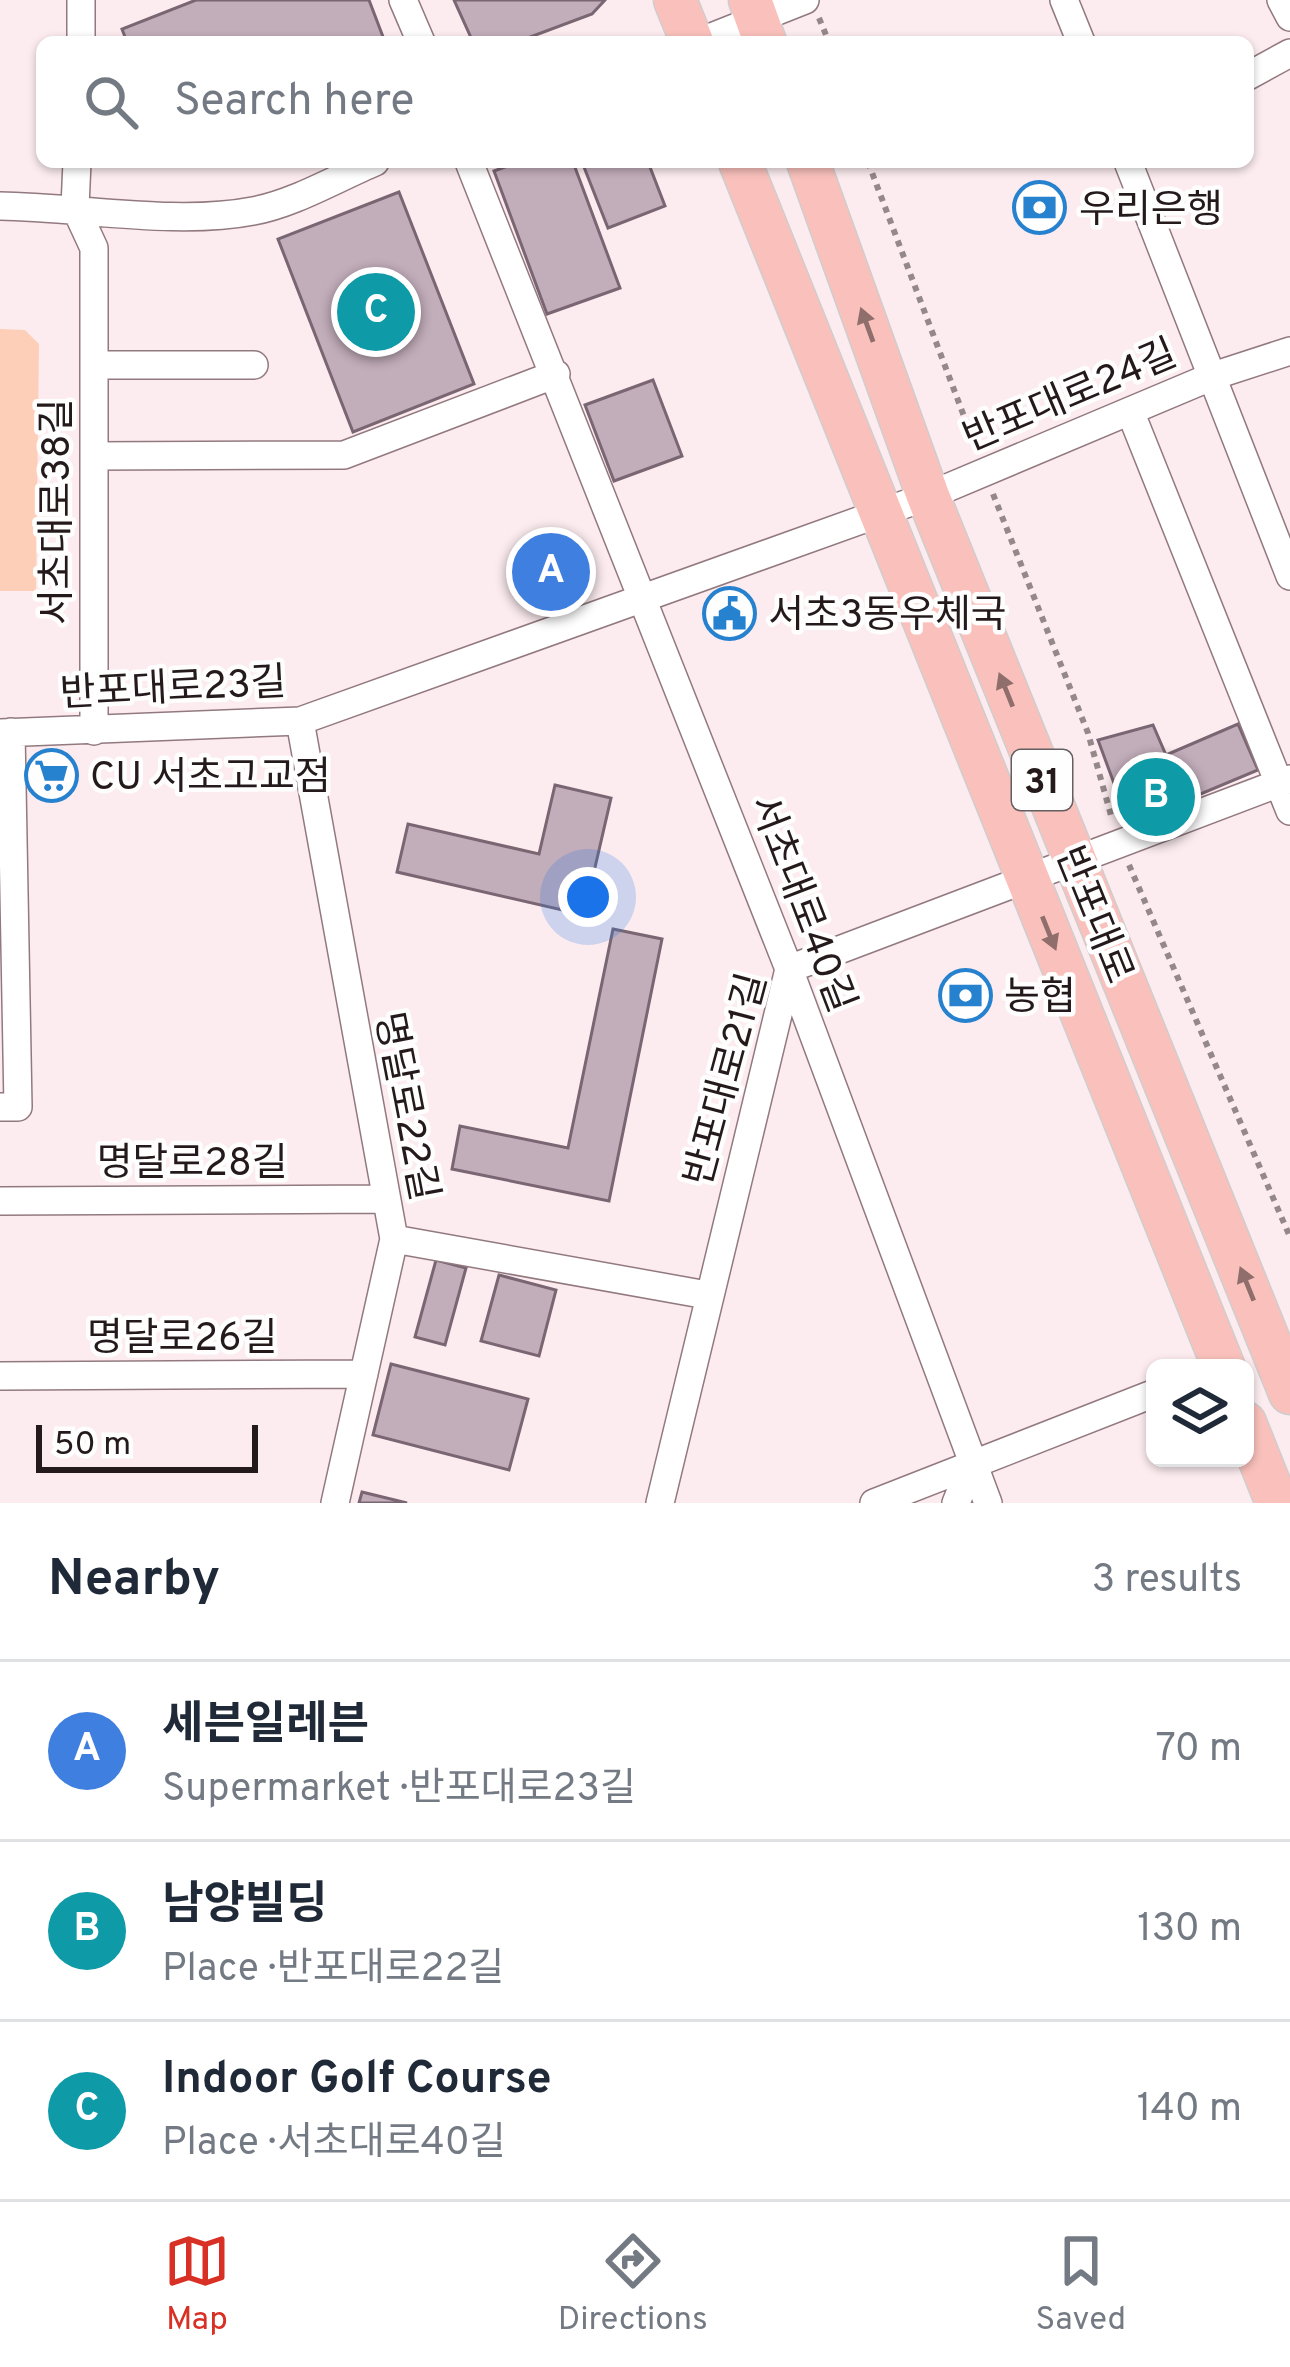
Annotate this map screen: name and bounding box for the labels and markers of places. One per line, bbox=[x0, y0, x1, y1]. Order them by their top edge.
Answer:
bank icon: 우리은행 bbox=[1012, 180, 1068, 236]
place label: 우리은행 bbox=[1079, 188, 1223, 237]
pin: C bbox=[337, 267, 415, 357]
pin: A bbox=[512, 527, 590, 617]
public building icon: 서초3동우체국 bbox=[701, 585, 757, 641]
place label: 서초3동우체국 bbox=[768, 593, 1007, 642]
supermarket icon: CU 서초고교점 bbox=[23, 747, 79, 803]
pin: B bbox=[1117, 752, 1195, 842]
place label: CU 서초고교점 bbox=[90, 755, 331, 804]
bank icon: 농협 bbox=[937, 967, 993, 1023]
place label: 농협 bbox=[1004, 975, 1076, 1024]

